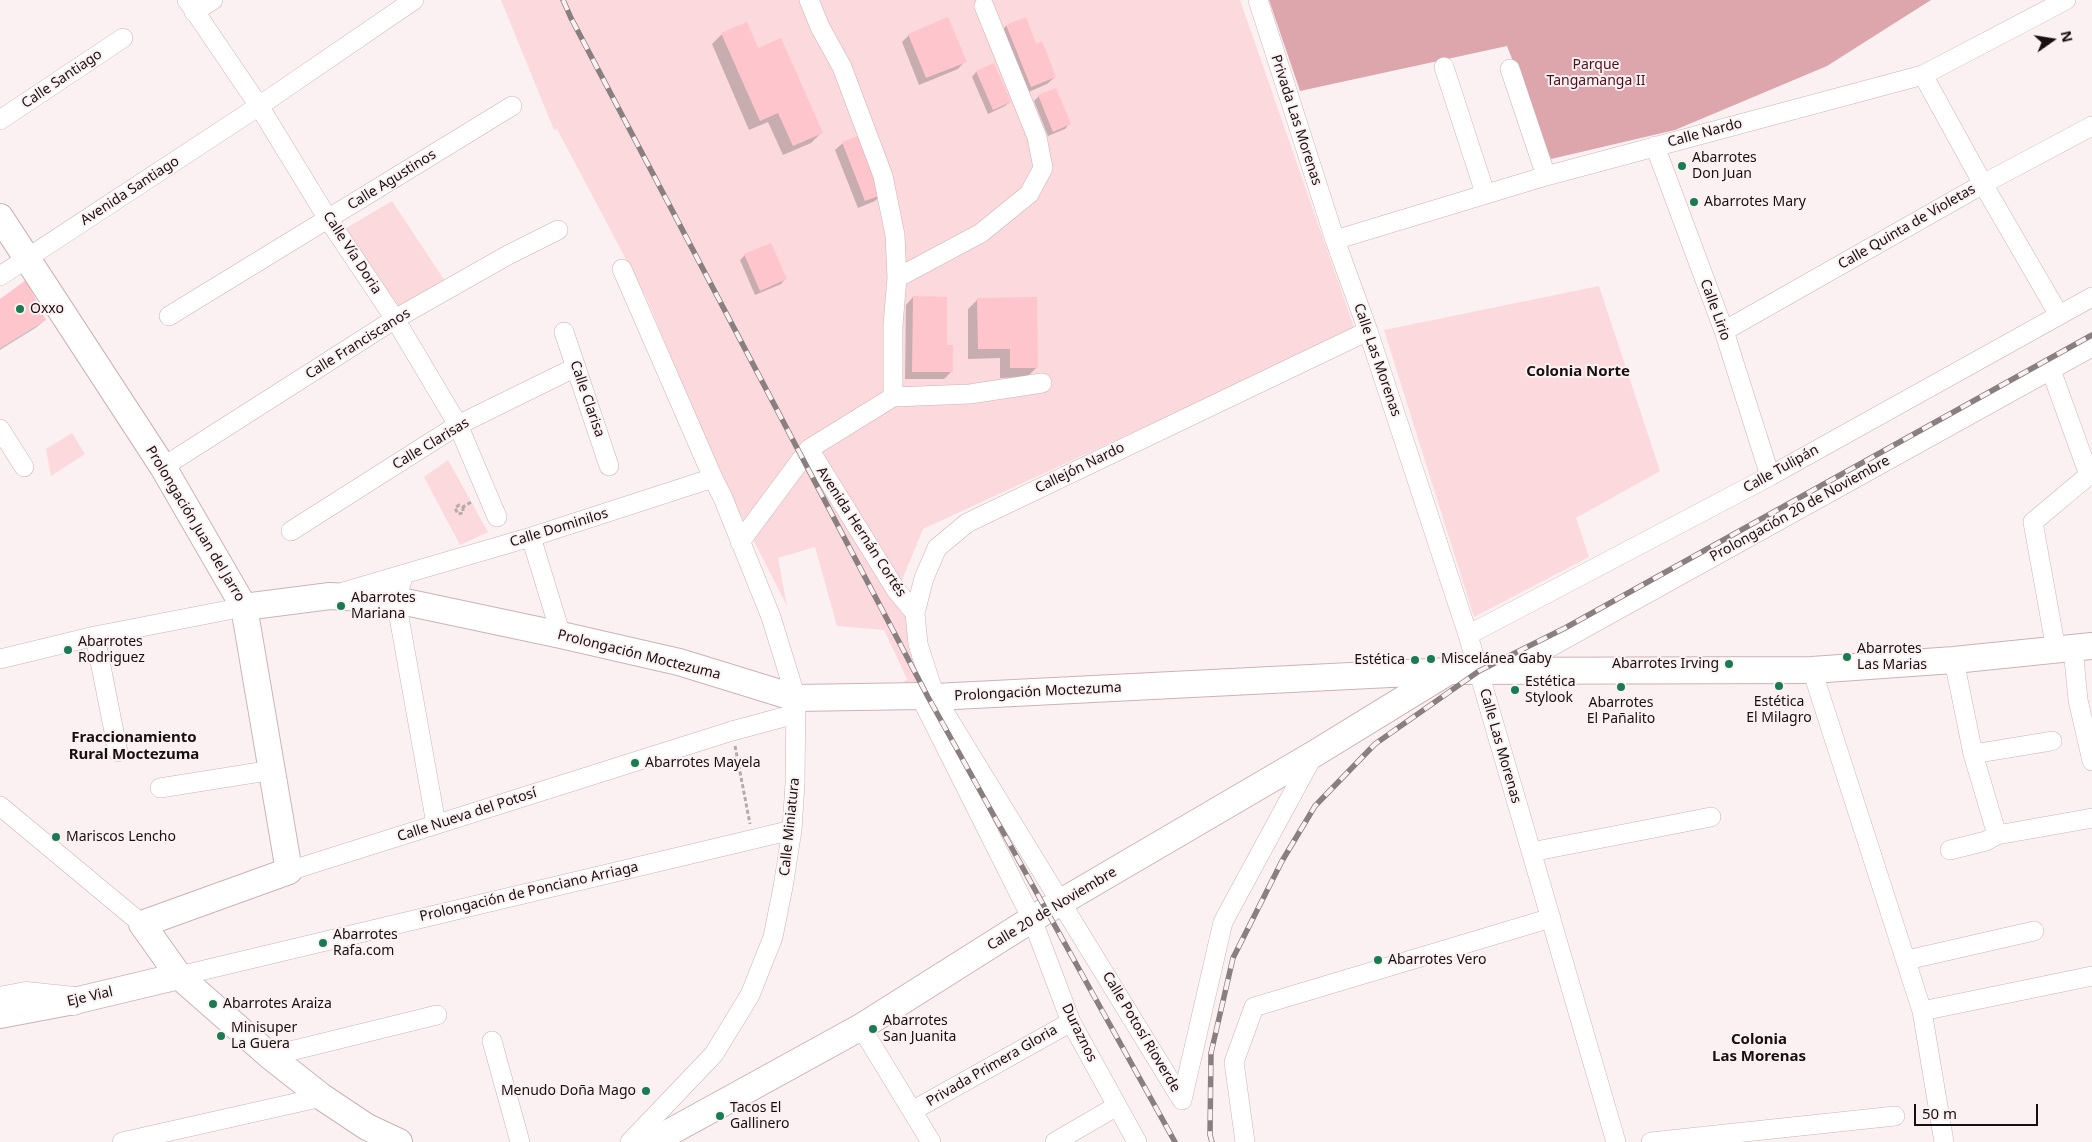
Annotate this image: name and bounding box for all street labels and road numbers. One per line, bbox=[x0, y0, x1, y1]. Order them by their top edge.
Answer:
street label: Calle Santiago bbox=[19, 46, 105, 112]
street label: Privada Las Morenas bbox=[1267, 53, 1325, 187]
street label: Calle Nardo bbox=[1666, 115, 1744, 151]
street label: Calle Agustinos bbox=[345, 146, 439, 214]
street label: Avenida Santiago bbox=[78, 153, 182, 229]
street label: Calle Quinta de Violetas bbox=[1835, 181, 1979, 273]
street label: Calle Vía Doria bbox=[319, 209, 385, 297]
street label: Calle Lirio bbox=[1696, 277, 1734, 343]
street label: Calle Las Morenas bbox=[1350, 301, 1404, 419]
street label: Calle Franciscanos bbox=[303, 305, 413, 383]
street label: Calle Clarisa bbox=[566, 359, 608, 439]
street label: Calle Clarisas bbox=[390, 415, 472, 473]
street label: Callejón Nardo bbox=[1033, 439, 1127, 497]
street label: Calle Tulipán bbox=[1740, 441, 1822, 497]
street label: Prolongación Juan del Jarro bbox=[142, 443, 248, 605]
street label: Prolongación 20 de Noviembre bbox=[1707, 452, 1893, 566]
street label: Avenida Hernán Cortés bbox=[813, 464, 909, 600]
street label: Calle Dominilos bbox=[508, 505, 610, 551]
street label: Prolongación Moctezuma bbox=[556, 627, 722, 683]
street label: Prolongación Moctezuma bbox=[954, 679, 1122, 705]
street label: Calle Las Morenas bbox=[1476, 687, 1524, 805]
street label: Calle Miniatura bbox=[776, 777, 804, 877]
street label: Calle Nueva del Potosí bbox=[395, 785, 539, 845]
street label: Prolongación de Ponciano Arriaga bbox=[418, 859, 640, 925]
street label: Calle 20 de Noviembre bbox=[984, 864, 1120, 954]
street label: Calle Potosí Rioverde bbox=[1098, 969, 1184, 1095]
street label: Eje Vial bbox=[66, 984, 114, 1010]
street label: Duraznos bbox=[1058, 1001, 1100, 1065]
street label: Privada Primera Gloria bbox=[924, 1022, 1060, 1110]

